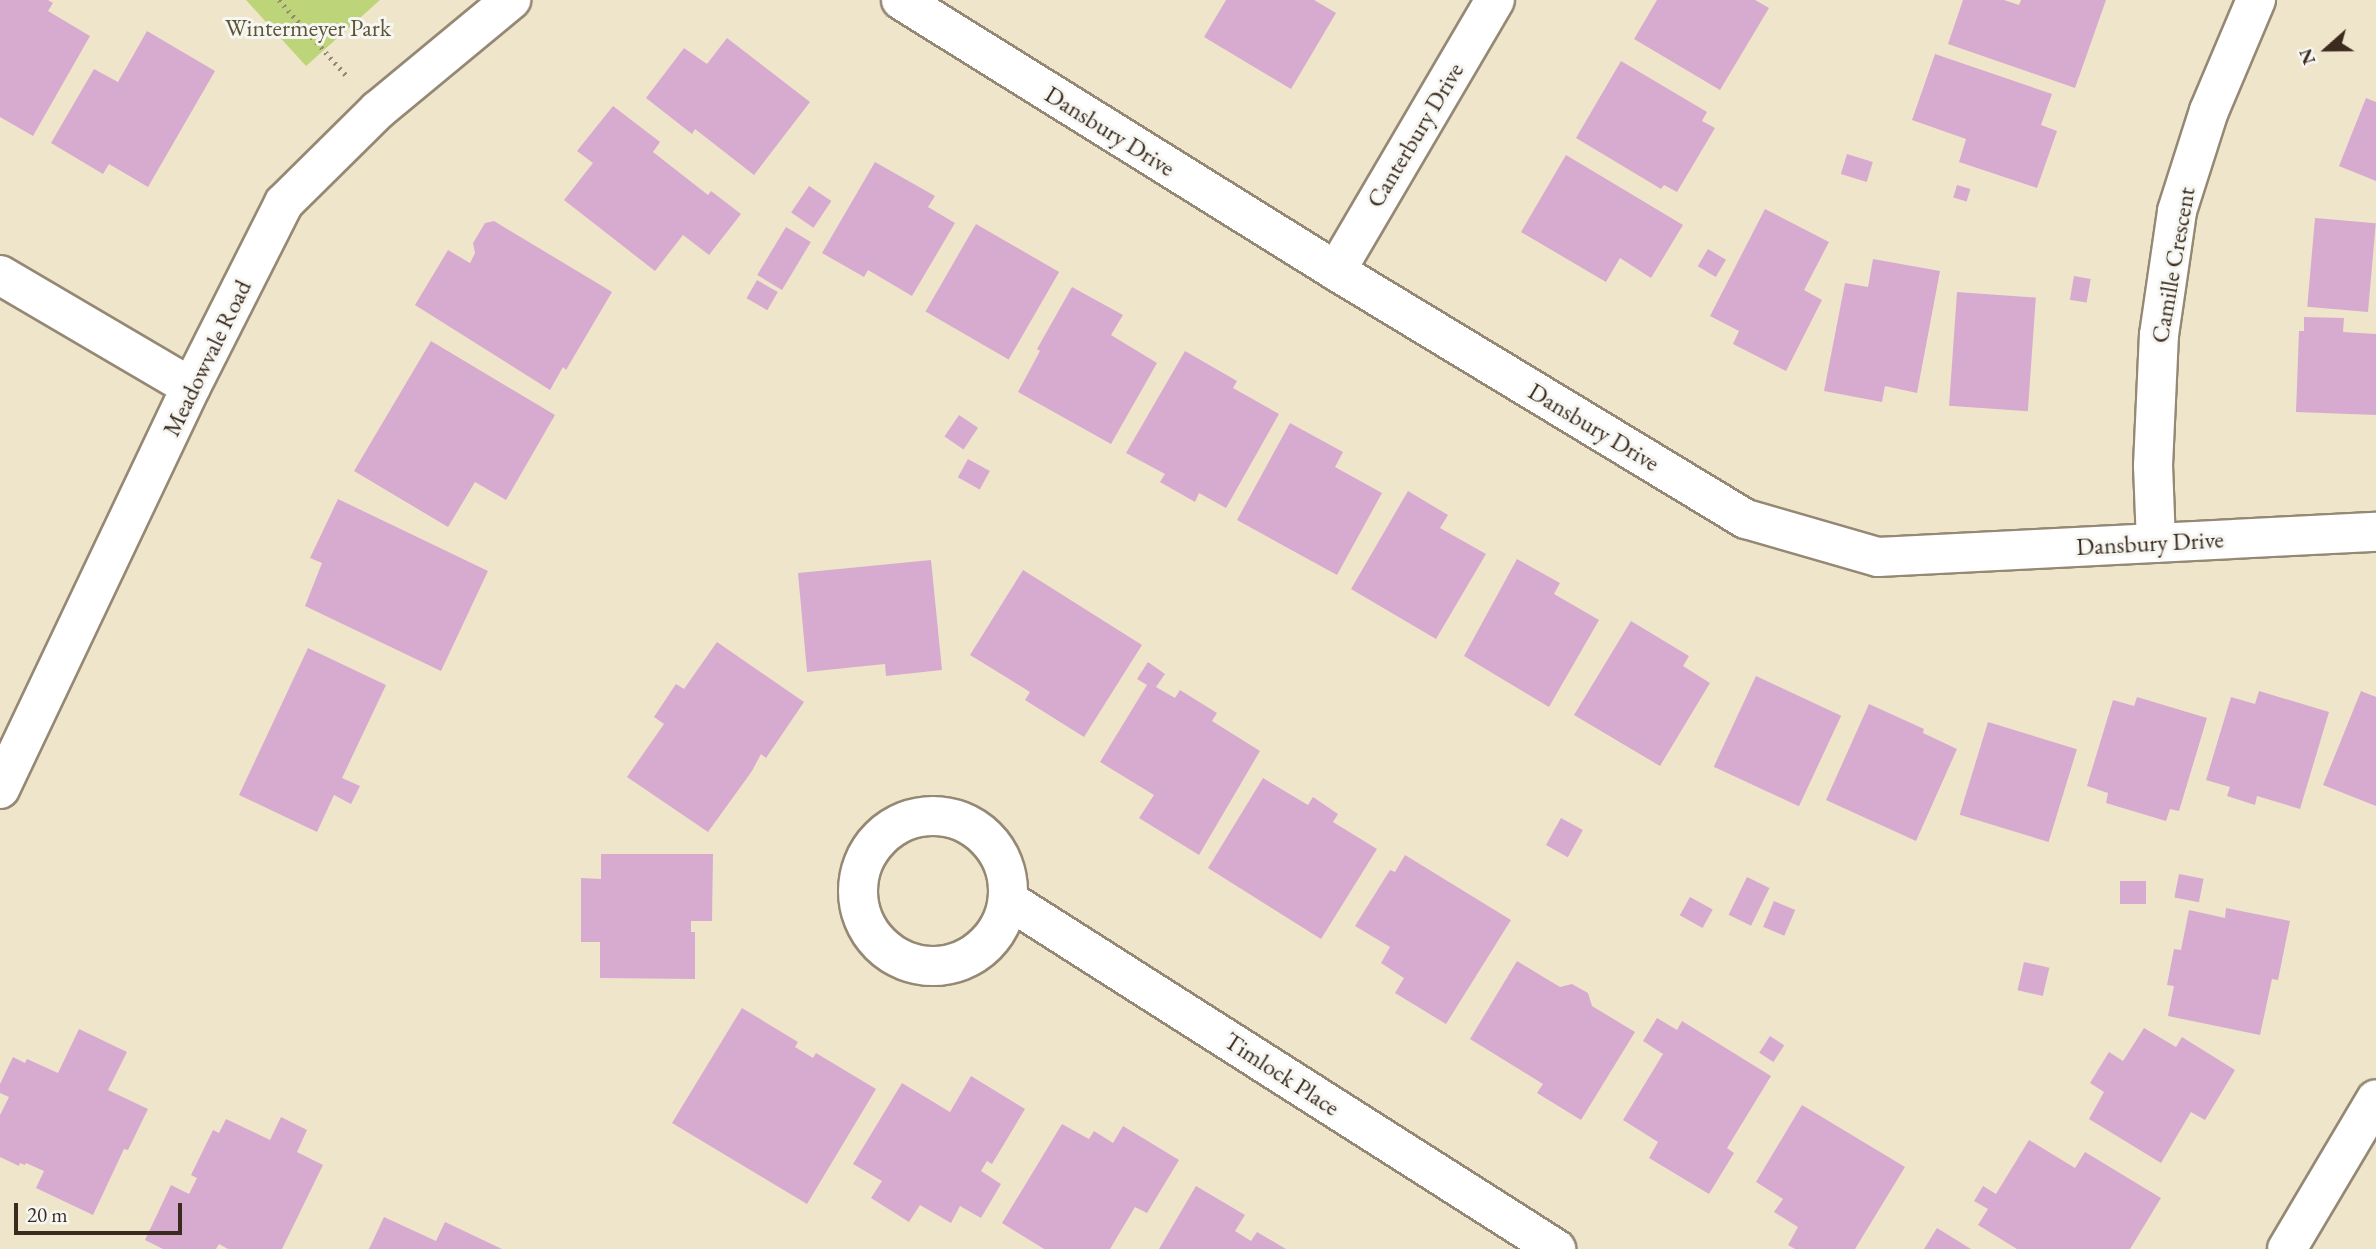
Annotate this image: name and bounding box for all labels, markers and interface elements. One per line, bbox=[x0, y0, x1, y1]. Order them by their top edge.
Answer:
park label: Wintermeyer Park bbox=[225, 14, 391, 42]
north arrow bbox=[2292, 14, 2362, 84]
text: N bbox=[2293, 45, 2321, 68]
street label: Canterbury Drive bbox=[1360, 57, 1470, 213]
street label: Dansbury Drive bbox=[1040, 80, 1180, 182]
street label: Camille Crescent bbox=[2145, 185, 2201, 345]
street label: Meadowvale Road bbox=[157, 275, 257, 441]
street label: Dansbury Drive bbox=[1523, 377, 1665, 477]
street label: Dansbury Drive bbox=[2075, 525, 2225, 561]
street label: Timlock Place bbox=[1219, 1026, 1345, 1122]
scale bar bbox=[18, 1190, 186, 1234]
text: 20 m bbox=[27, 1201, 68, 1228]

